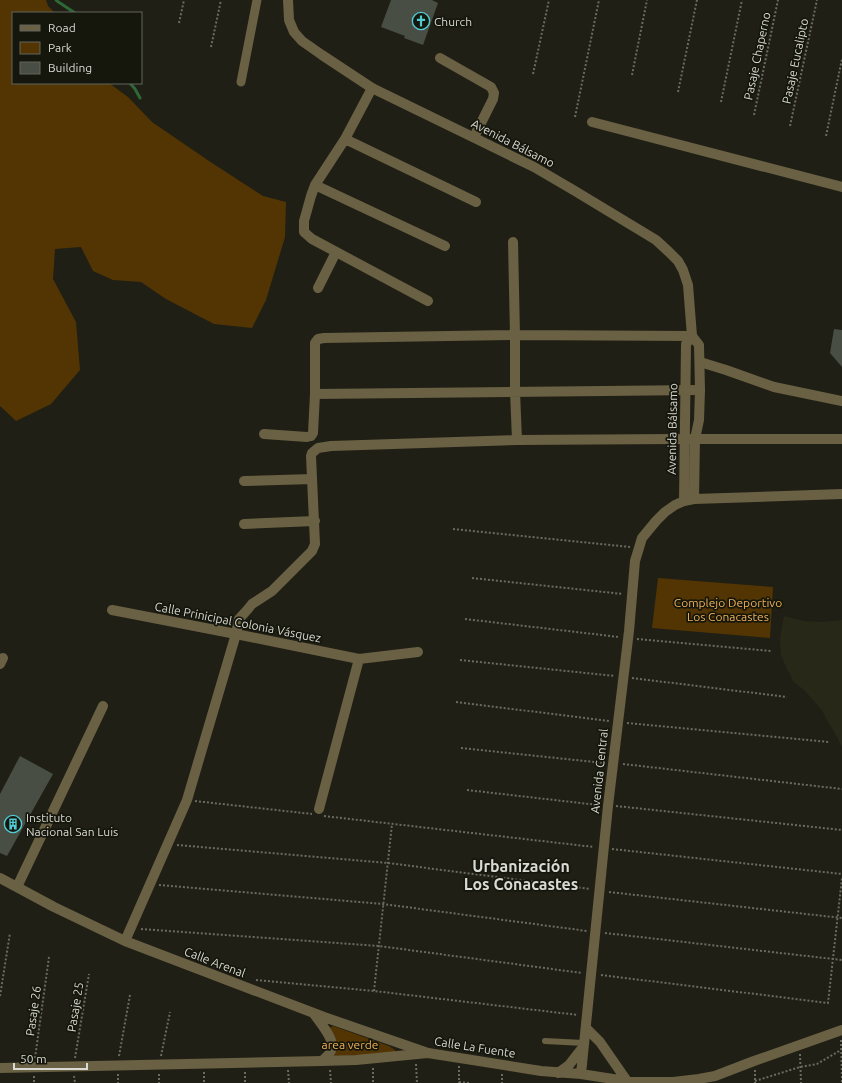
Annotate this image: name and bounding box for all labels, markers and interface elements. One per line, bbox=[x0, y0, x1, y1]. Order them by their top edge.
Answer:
church icon: Church bbox=[411, 11, 431, 31]
street label: Pasaje Chaperno bbox=[741, 11, 773, 101]
legend bbox=[12, 12, 142, 84]
place label: Church bbox=[434, 15, 472, 28]
street label: Pasaje Eucalipto bbox=[780, 17, 810, 105]
text: Road bbox=[48, 21, 76, 34]
text: Park bbox=[48, 41, 72, 54]
text: Building bbox=[48, 61, 92, 74]
street label: Avenida Bálsamo bbox=[469, 116, 557, 170]
street label: Avenida Bálsamo bbox=[665, 383, 679, 475]
park label: Complejo Deportivo Los Conacastes bbox=[674, 596, 782, 623]
street label: Calle Prinicipal Colonia Vásquez bbox=[154, 599, 323, 645]
street label: Avenida Central bbox=[588, 728, 610, 814]
place label: Instituto Nacional San Luis bbox=[26, 811, 118, 838]
building icon: Instituto Nacional San Luis bbox=[3, 814, 23, 834]
district label: Urbanización Los Conacastes bbox=[464, 857, 578, 893]
street label: Calle Arenal bbox=[183, 944, 247, 980]
street label: Pasaje 25 bbox=[65, 981, 85, 1033]
street label: Pasaje 26 bbox=[23, 985, 43, 1037]
street label: Calle La Fuente bbox=[433, 1034, 517, 1060]
park label: area verde bbox=[322, 1038, 378, 1051]
scale bar bbox=[14, 1045, 87, 1071]
text: 50 m bbox=[20, 1052, 47, 1065]

